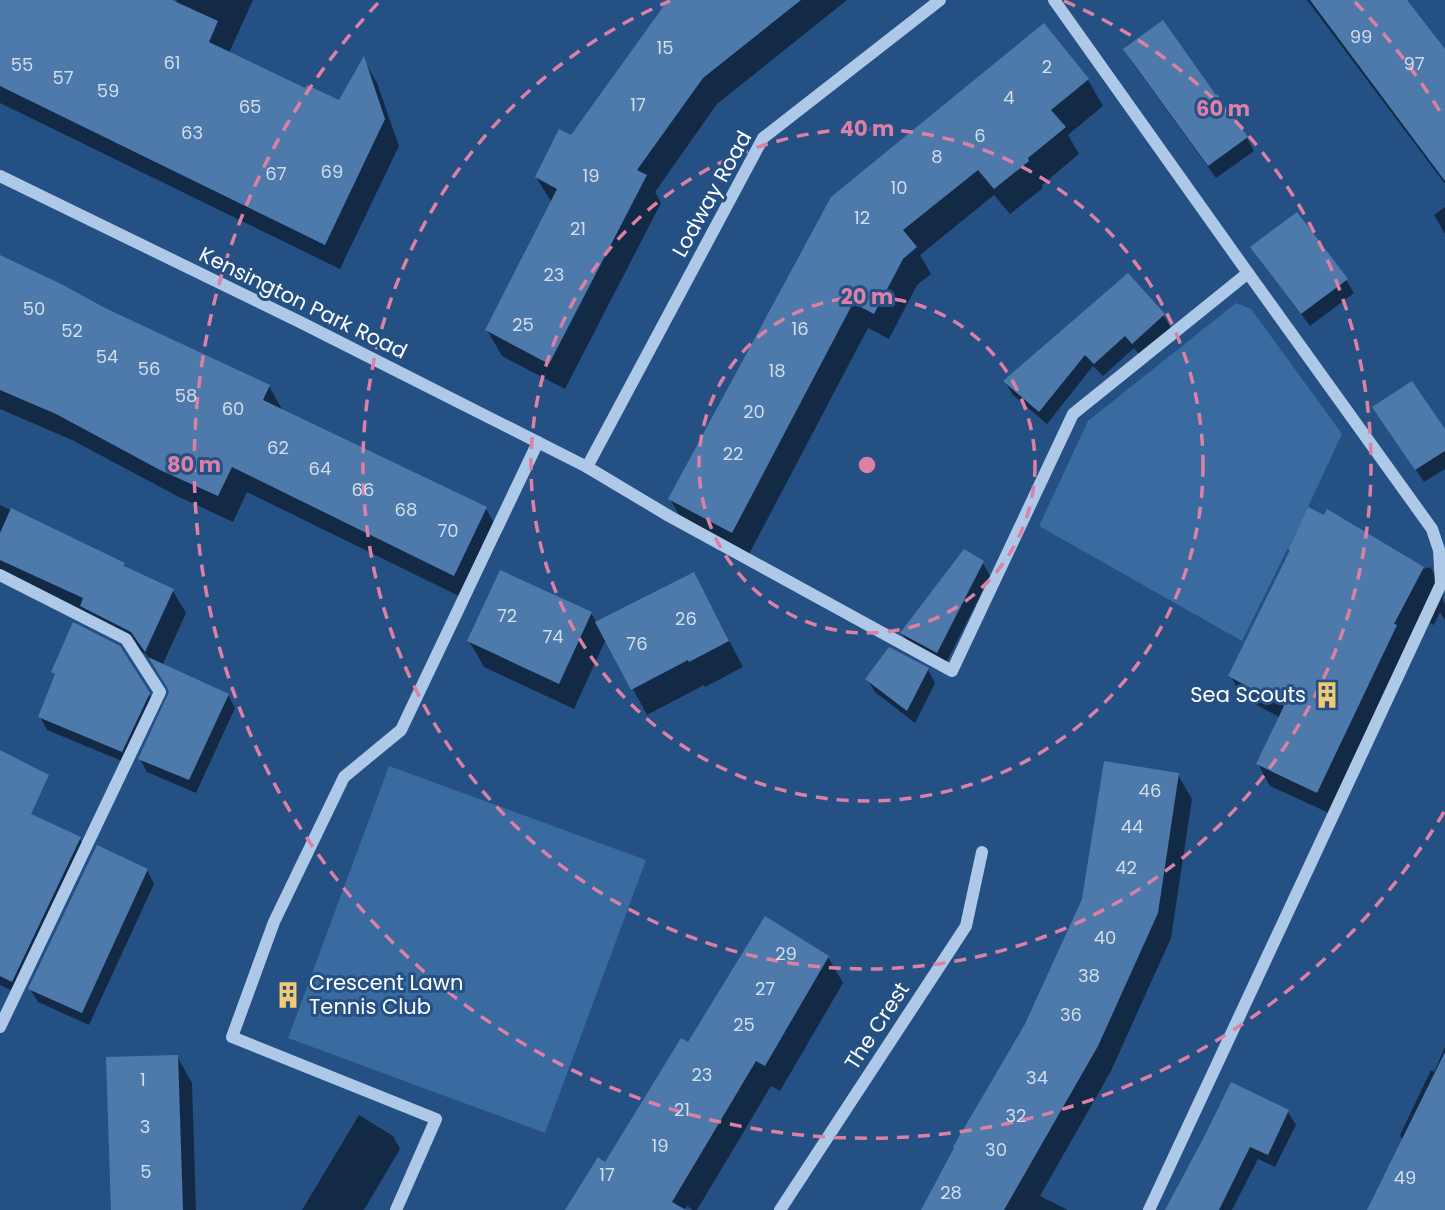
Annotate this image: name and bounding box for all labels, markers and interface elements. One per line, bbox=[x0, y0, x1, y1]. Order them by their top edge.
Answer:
house number: 99 bbox=[1350, 24, 1372, 49]
house number: 15 bbox=[656, 35, 674, 60]
house number: 61 bbox=[163, 50, 181, 75]
house number: 97 bbox=[1403, 51, 1425, 76]
house number: 55 bbox=[11, 52, 33, 77]
house number: 2 bbox=[1042, 54, 1052, 79]
house number: 57 bbox=[52, 65, 74, 90]
house number: 59 bbox=[97, 78, 119, 103]
house number: 4 bbox=[1003, 85, 1015, 110]
house number: 17 bbox=[630, 92, 646, 117]
house number: 65 bbox=[239, 94, 261, 119]
text: 60 m bbox=[1196, 94, 1250, 123]
text: 40 m bbox=[840, 114, 894, 143]
house number: 63 bbox=[181, 120, 203, 145]
house number: 6 bbox=[974, 123, 986, 148]
street label: Lodway Road bbox=[665, 125, 758, 262]
house number: 8 bbox=[931, 144, 943, 169]
house number: 69 bbox=[321, 159, 343, 184]
house number: 67 bbox=[265, 161, 287, 186]
house number: 19 bbox=[582, 163, 600, 188]
house number: 10 bbox=[890, 175, 908, 200]
house number: 12 bbox=[854, 205, 870, 230]
house number: 21 bbox=[570, 216, 586, 241]
street label: Kensington Park Road bbox=[194, 240, 412, 366]
house number: 23 bbox=[544, 262, 564, 287]
text: 20 m bbox=[841, 282, 893, 311]
house number: 50 bbox=[23, 296, 45, 321]
house number: 25 bbox=[512, 312, 534, 337]
house number: 16 bbox=[791, 316, 809, 341]
house number: 52 bbox=[61, 318, 83, 343]
house number: 54 bbox=[96, 344, 118, 369]
house number: 56 bbox=[138, 356, 160, 381]
house number: 18 bbox=[768, 358, 786, 383]
house number: 58 bbox=[175, 383, 197, 408]
house number: 60 bbox=[222, 396, 244, 421]
house number: 20 bbox=[743, 399, 765, 424]
house number: 62 bbox=[267, 435, 289, 460]
house number: 22 bbox=[723, 441, 743, 466]
text: 80 m bbox=[167, 450, 221, 479]
centre of rings bbox=[855, 453, 879, 477]
house number: 64 bbox=[309, 456, 331, 481]
house number: 66 bbox=[352, 477, 374, 502]
house number: 68 bbox=[395, 497, 417, 522]
house number: 70 bbox=[437, 518, 459, 543]
house number: 72 bbox=[497, 603, 517, 628]
house number: 26 bbox=[675, 606, 697, 631]
house number: 74 bbox=[542, 624, 564, 649]
house number: 76 bbox=[626, 631, 648, 656]
place label: Sea Scouts bbox=[1190, 680, 1306, 709]
building icon: Sea Scouts bbox=[1312, 680, 1342, 710]
house number: 46 bbox=[1139, 778, 1161, 803]
house number: 44 bbox=[1121, 814, 1143, 839]
house number: 42 bbox=[1115, 855, 1137, 880]
house number: 40 bbox=[1094, 925, 1116, 950]
house number: 29 bbox=[775, 941, 797, 966]
house number: 38 bbox=[1078, 963, 1100, 988]
place label: Crescent Lawn Tennis Club bbox=[309, 968, 463, 1021]
house number: 27 bbox=[755, 976, 775, 1001]
street label: The Crest bbox=[837, 976, 916, 1075]
building icon: Crescent Lawn Tennis Club bbox=[273, 980, 303, 1010]
house number: 36 bbox=[1060, 1002, 1082, 1027]
house number: 25 bbox=[733, 1012, 755, 1037]
house number: 23 bbox=[692, 1062, 712, 1087]
house number: 34 bbox=[1026, 1065, 1048, 1090]
house number: 1 bbox=[140, 1067, 146, 1092]
house number: 21 bbox=[674, 1097, 690, 1122]
house number: 32 bbox=[1006, 1103, 1026, 1128]
house number: 3 bbox=[140, 1114, 150, 1139]
house number: 19 bbox=[651, 1133, 669, 1158]
house number: 30 bbox=[985, 1137, 1007, 1162]
house number: 5 bbox=[140, 1159, 152, 1184]
house number: 17 bbox=[599, 1162, 615, 1187]
house number: 49 bbox=[1394, 1165, 1416, 1190]
house number: 28 bbox=[940, 1180, 962, 1205]

